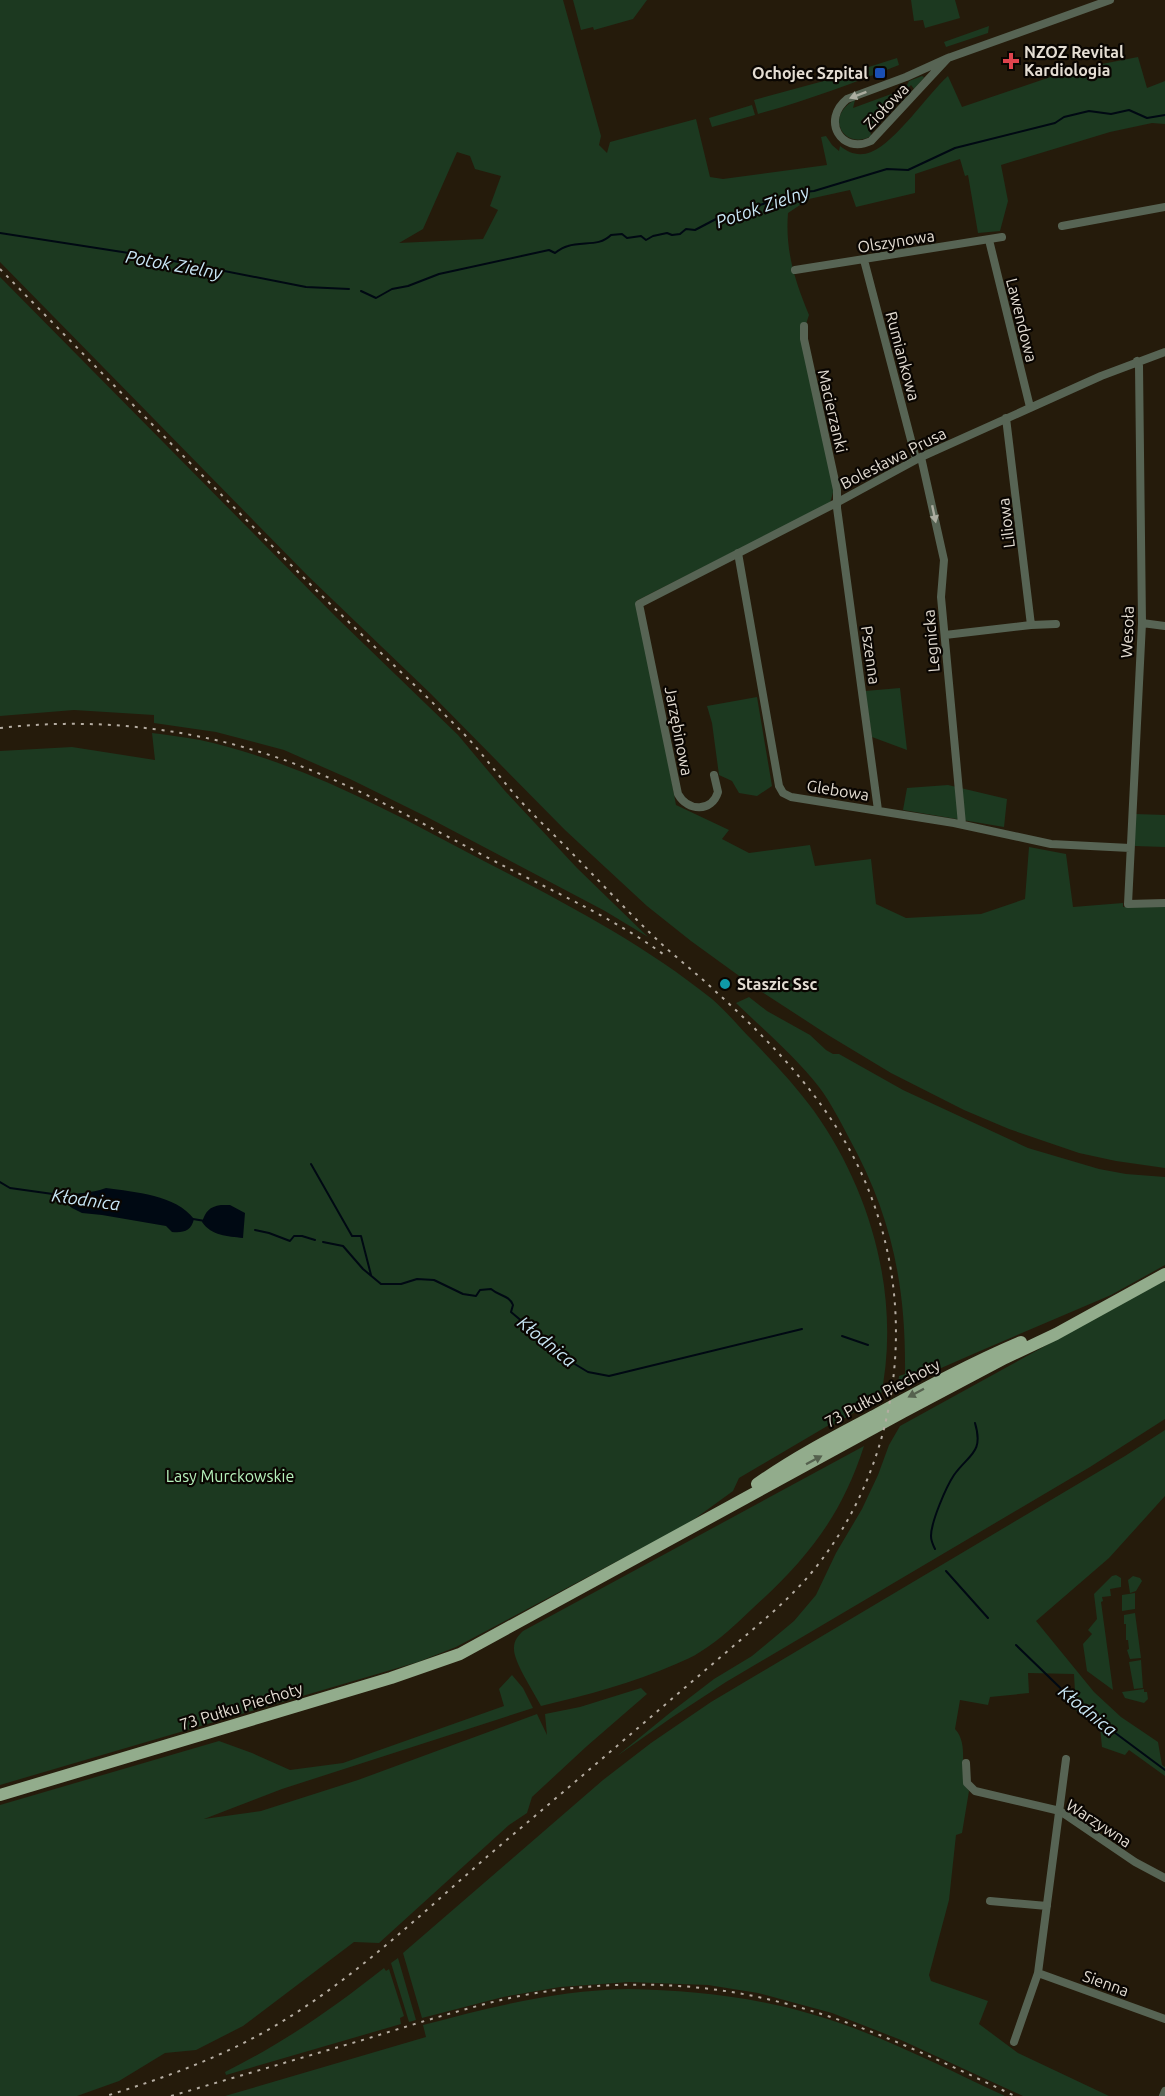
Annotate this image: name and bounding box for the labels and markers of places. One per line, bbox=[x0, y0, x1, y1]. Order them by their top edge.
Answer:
place label: NZOZ Revital Kardiologia bbox=[1024, 43, 1124, 79]
marker: NZOZ Revital Kardiologia bbox=[1002, 52, 1020, 70]
place label: Ochojec Szpital bbox=[752, 64, 868, 82]
marker: Ochojec Szpital bbox=[873, 66, 887, 80]
place label: Staszic Ssc bbox=[737, 975, 817, 993]
marker: Staszic Ssc bbox=[718, 977, 732, 991]

